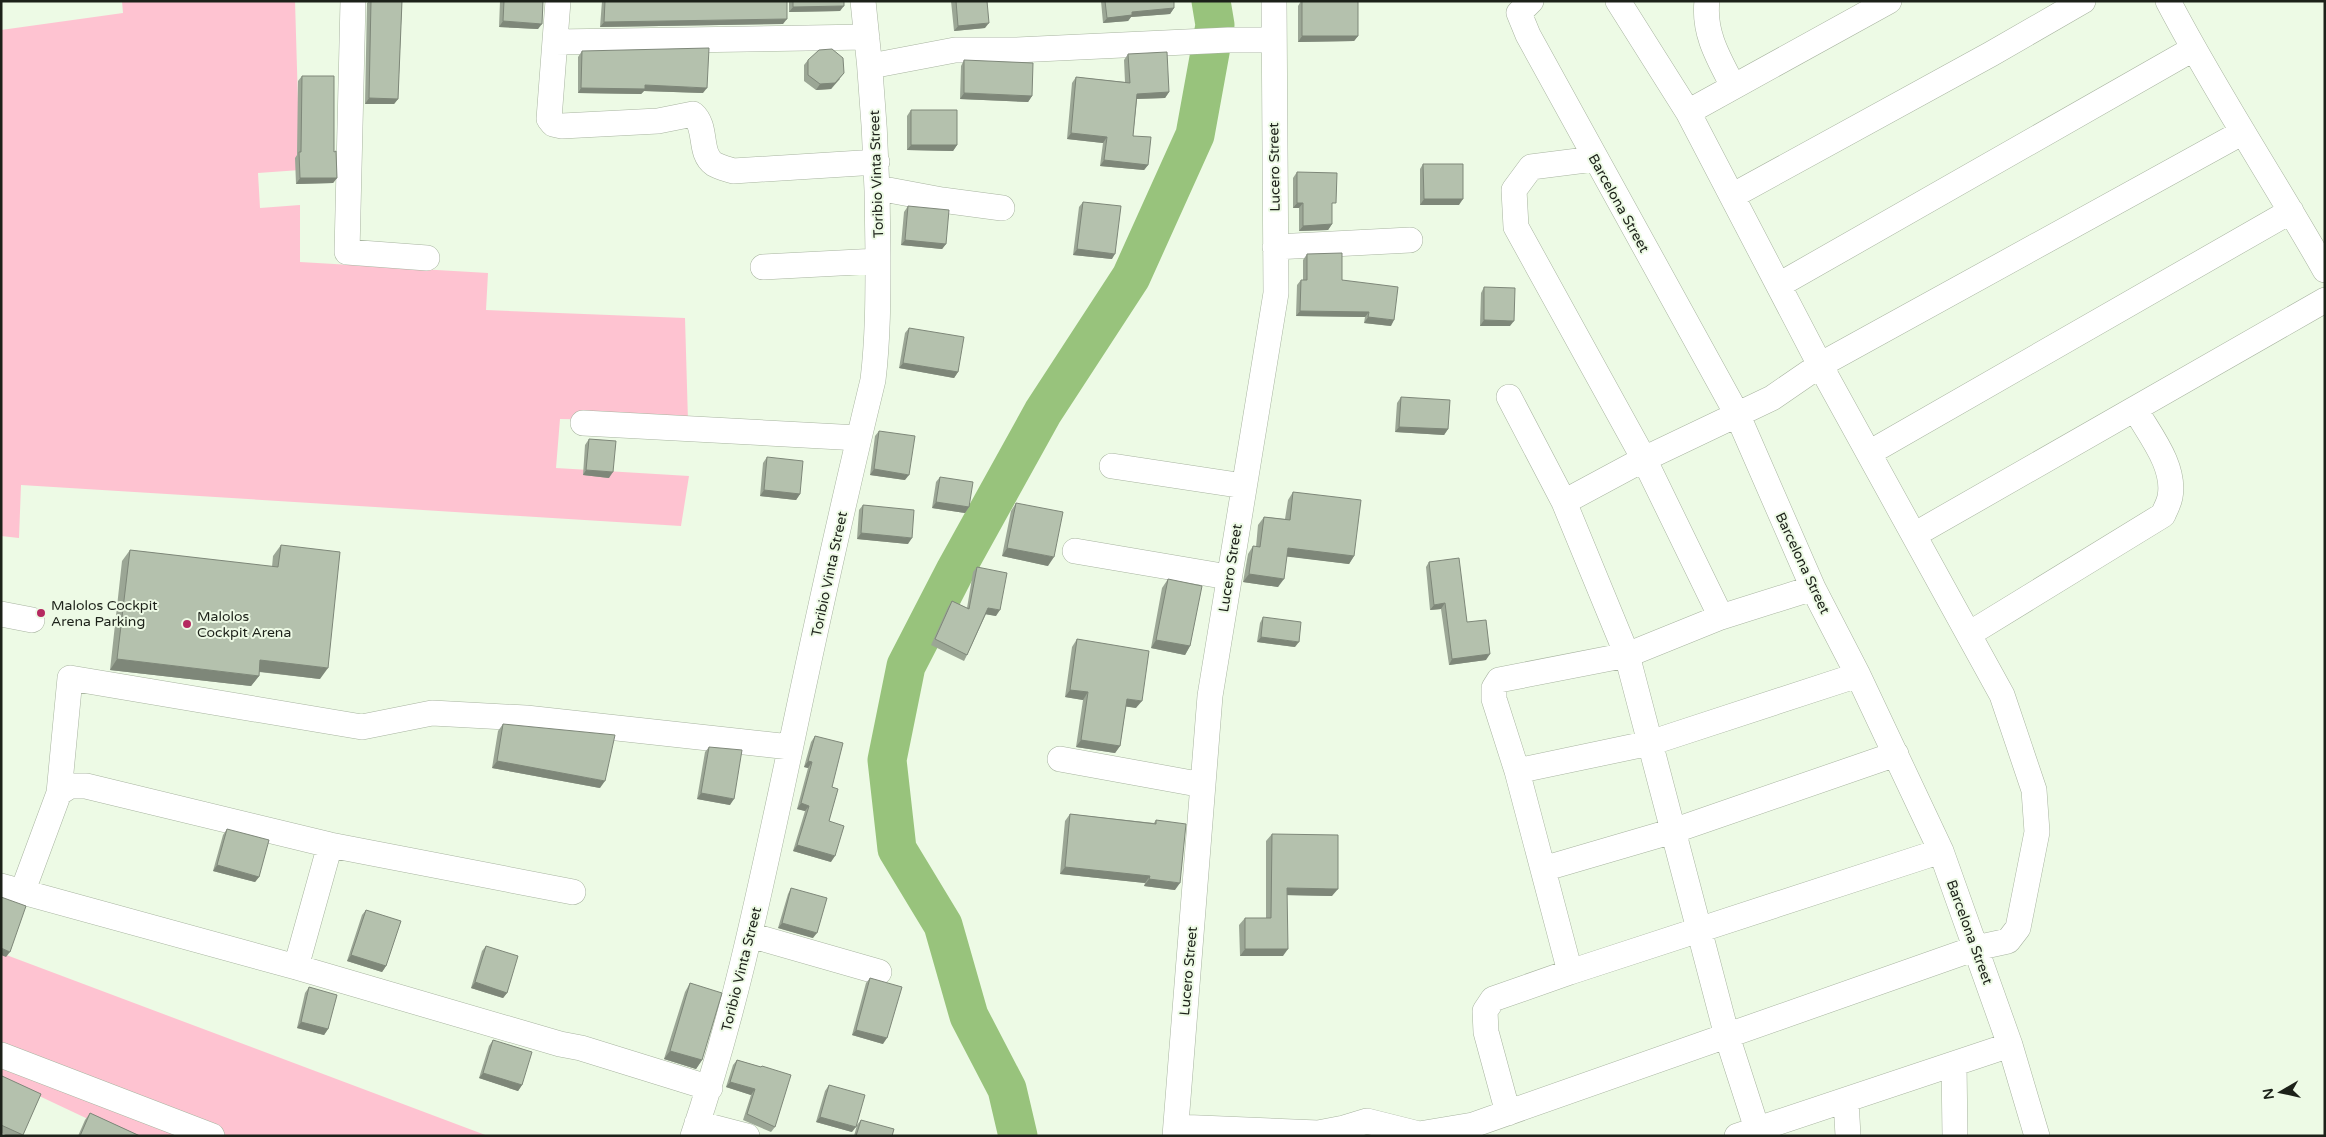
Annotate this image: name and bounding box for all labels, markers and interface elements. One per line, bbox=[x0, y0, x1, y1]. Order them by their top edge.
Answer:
street label: Toribio Vinta Street bbox=[866, 109, 887, 238]
street label: Lucero Street bbox=[1265, 122, 1284, 212]
street label: Barcelona Street bbox=[1584, 151, 1653, 256]
street label: Toribio Vinta Street bbox=[808, 509, 851, 638]
street label: Barcelona Street bbox=[1772, 510, 1834, 617]
street label: Lucero Street bbox=[1215, 522, 1246, 613]
place label: Malolos Cockpit Arena Parking bbox=[51, 597, 158, 630]
marker: Malolos Cockpit Arena Parking bbox=[35, 607, 47, 619]
place label: Malolos Cockpit Arena bbox=[197, 608, 291, 641]
marker: Malolos Cockpit Arena bbox=[181, 618, 193, 630]
street label: Barcelona Street bbox=[1943, 878, 1997, 987]
street label: Toribio Vinta Street bbox=[718, 904, 765, 1033]
street label: Lucero Street bbox=[1176, 925, 1201, 1016]
north arrow bbox=[2256, 1067, 2306, 1117]
text: N bbox=[2259, 1087, 2278, 1101]

